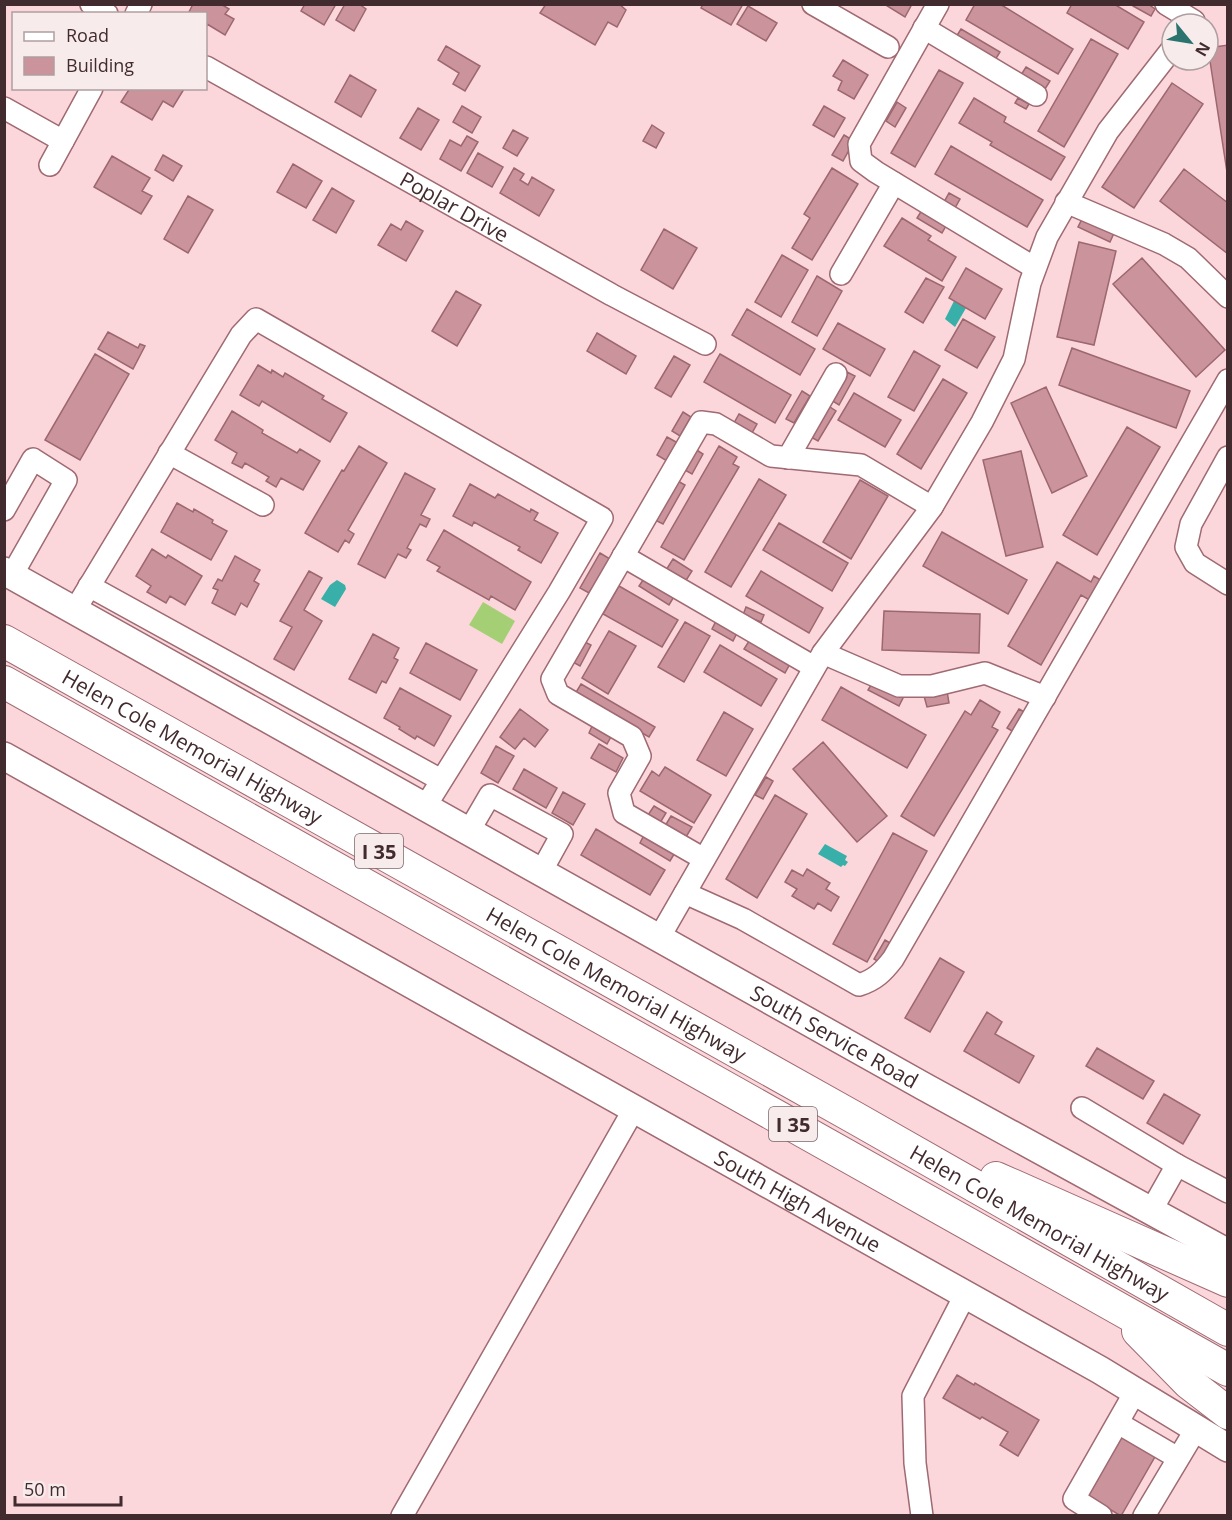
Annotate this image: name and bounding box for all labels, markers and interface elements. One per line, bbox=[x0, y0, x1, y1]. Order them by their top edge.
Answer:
legend bbox=[12, 12, 207, 90]
north arrow bbox=[1160, 12, 1220, 72]
text: Road bbox=[66, 23, 109, 47]
text: N bbox=[1190, 38, 1216, 61]
text: Building bbox=[66, 53, 134, 77]
street label: Poplar Drive bbox=[395, 165, 514, 248]
street label: Helen Cole Memorial Highway bbox=[57, 663, 328, 831]
road number: I 35 bbox=[355, 834, 403, 868]
street label: Helen Cole Memorial Highway bbox=[481, 900, 752, 1068]
street label: South Service Road bbox=[746, 978, 923, 1095]
road number: I 35 bbox=[769, 1107, 817, 1141]
street label: Helen Cole Memorial Highway bbox=[905, 1138, 1175, 1308]
street label: South High Avenue bbox=[710, 1143, 886, 1259]
scale bar bbox=[15, 1469, 122, 1507]
text: 50 m bbox=[24, 1477, 66, 1501]

